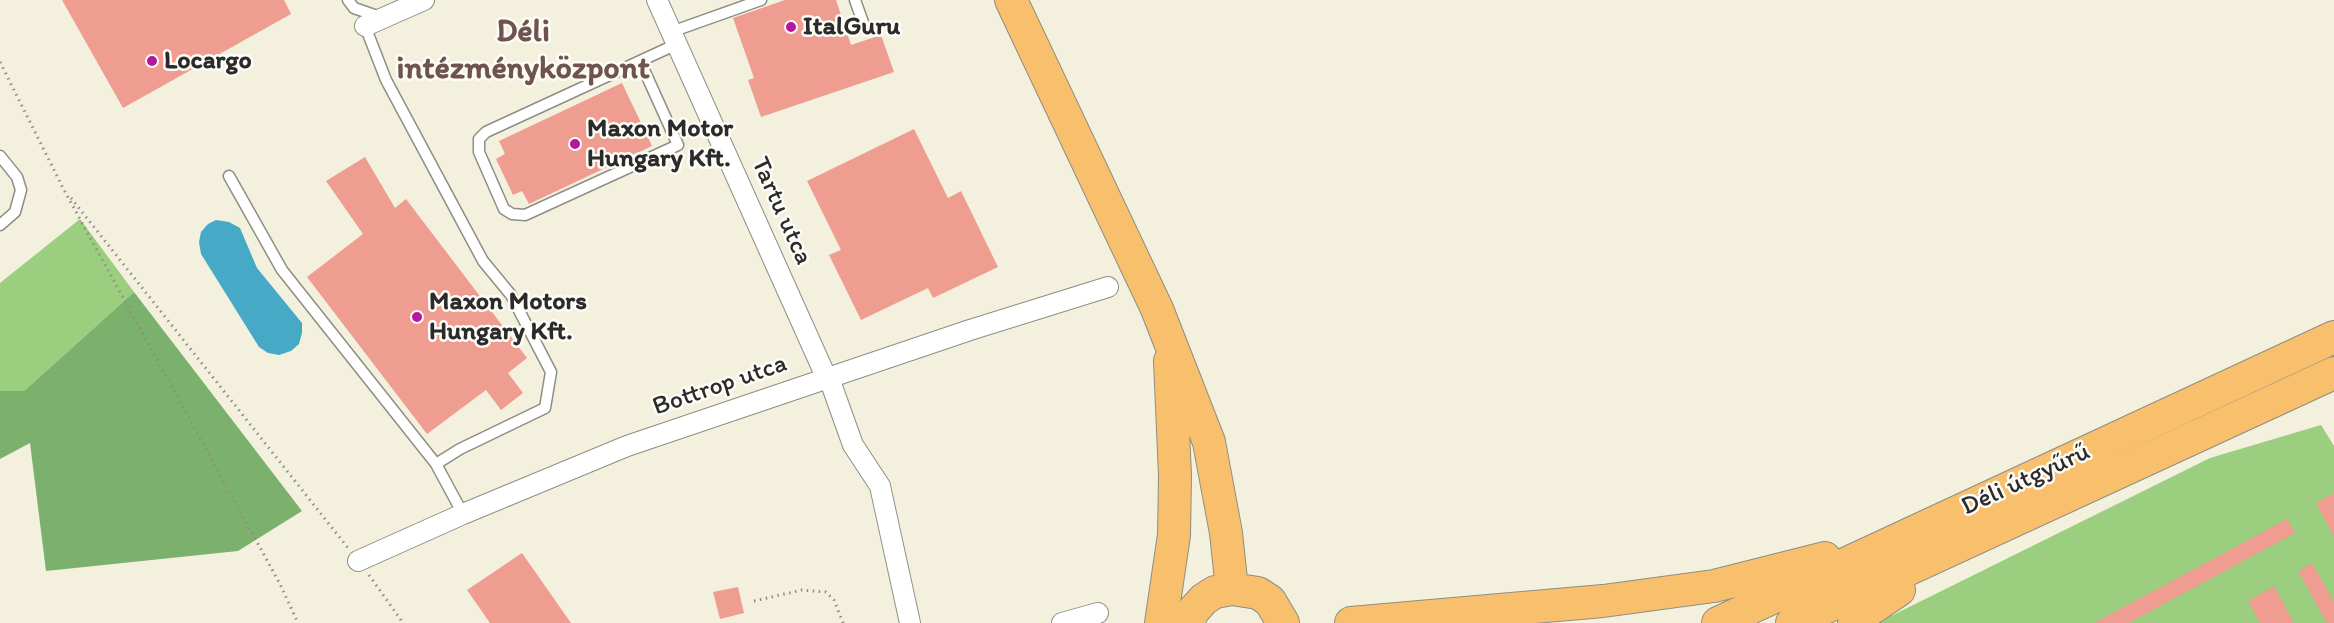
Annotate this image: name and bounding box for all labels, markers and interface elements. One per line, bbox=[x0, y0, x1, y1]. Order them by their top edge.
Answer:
place label: ItalGuru bbox=[803, 11, 900, 43]
district label: Déli intézményközpont bbox=[396, 14, 650, 89]
marker: ItalGuru bbox=[784, 20, 798, 34]
place label: Locargo bbox=[164, 45, 252, 77]
marker: Locargo bbox=[145, 54, 159, 68]
place label: Maxon Motor Hungary Kft. bbox=[587, 113, 733, 174]
marker: Maxon Motor Hungary Kft. bbox=[568, 137, 582, 151]
street label: Tartu utca bbox=[743, 152, 819, 270]
place label: Maxon Motors Hungary Kft. bbox=[429, 286, 587, 348]
marker: Maxon Motors Hungary Kft. bbox=[410, 310, 424, 324]
street label: Bottrop utca bbox=[649, 349, 791, 423]
street label: Déli útgyűrű bbox=[1957, 437, 2095, 523]

